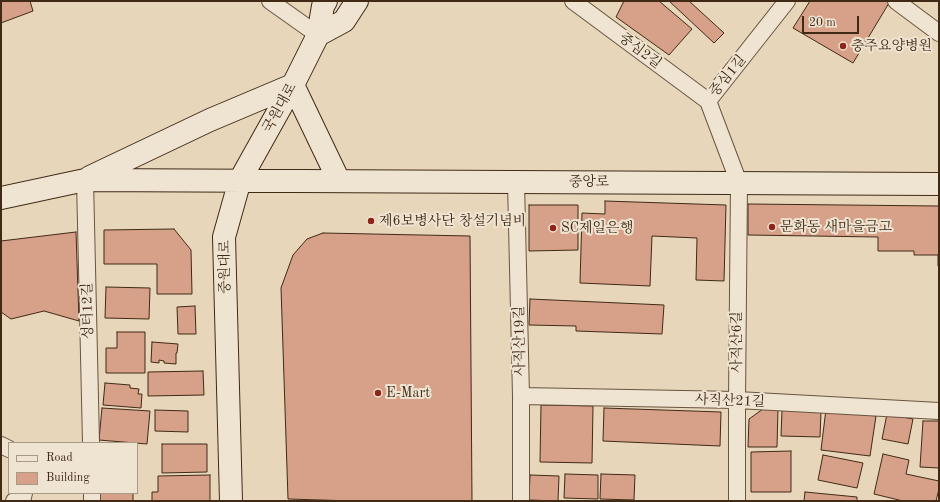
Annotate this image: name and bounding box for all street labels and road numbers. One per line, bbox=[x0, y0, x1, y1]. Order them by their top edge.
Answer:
street label: 중심2길 bbox=[616, 30, 664, 72]
street label: 중심1길 bbox=[706, 52, 750, 100]
street label: 국원대로 bbox=[260, 80, 300, 136]
street label: 중앙로 bbox=[569, 174, 609, 190]
street label: 중원대로 bbox=[217, 240, 233, 294]
street label: 성터12길 bbox=[79, 282, 97, 340]
street label: 사직산19길 bbox=[511, 306, 529, 376]
street label: 사직산6길 bbox=[729, 311, 745, 373]
street label: 사직산21길 bbox=[695, 391, 765, 411]

